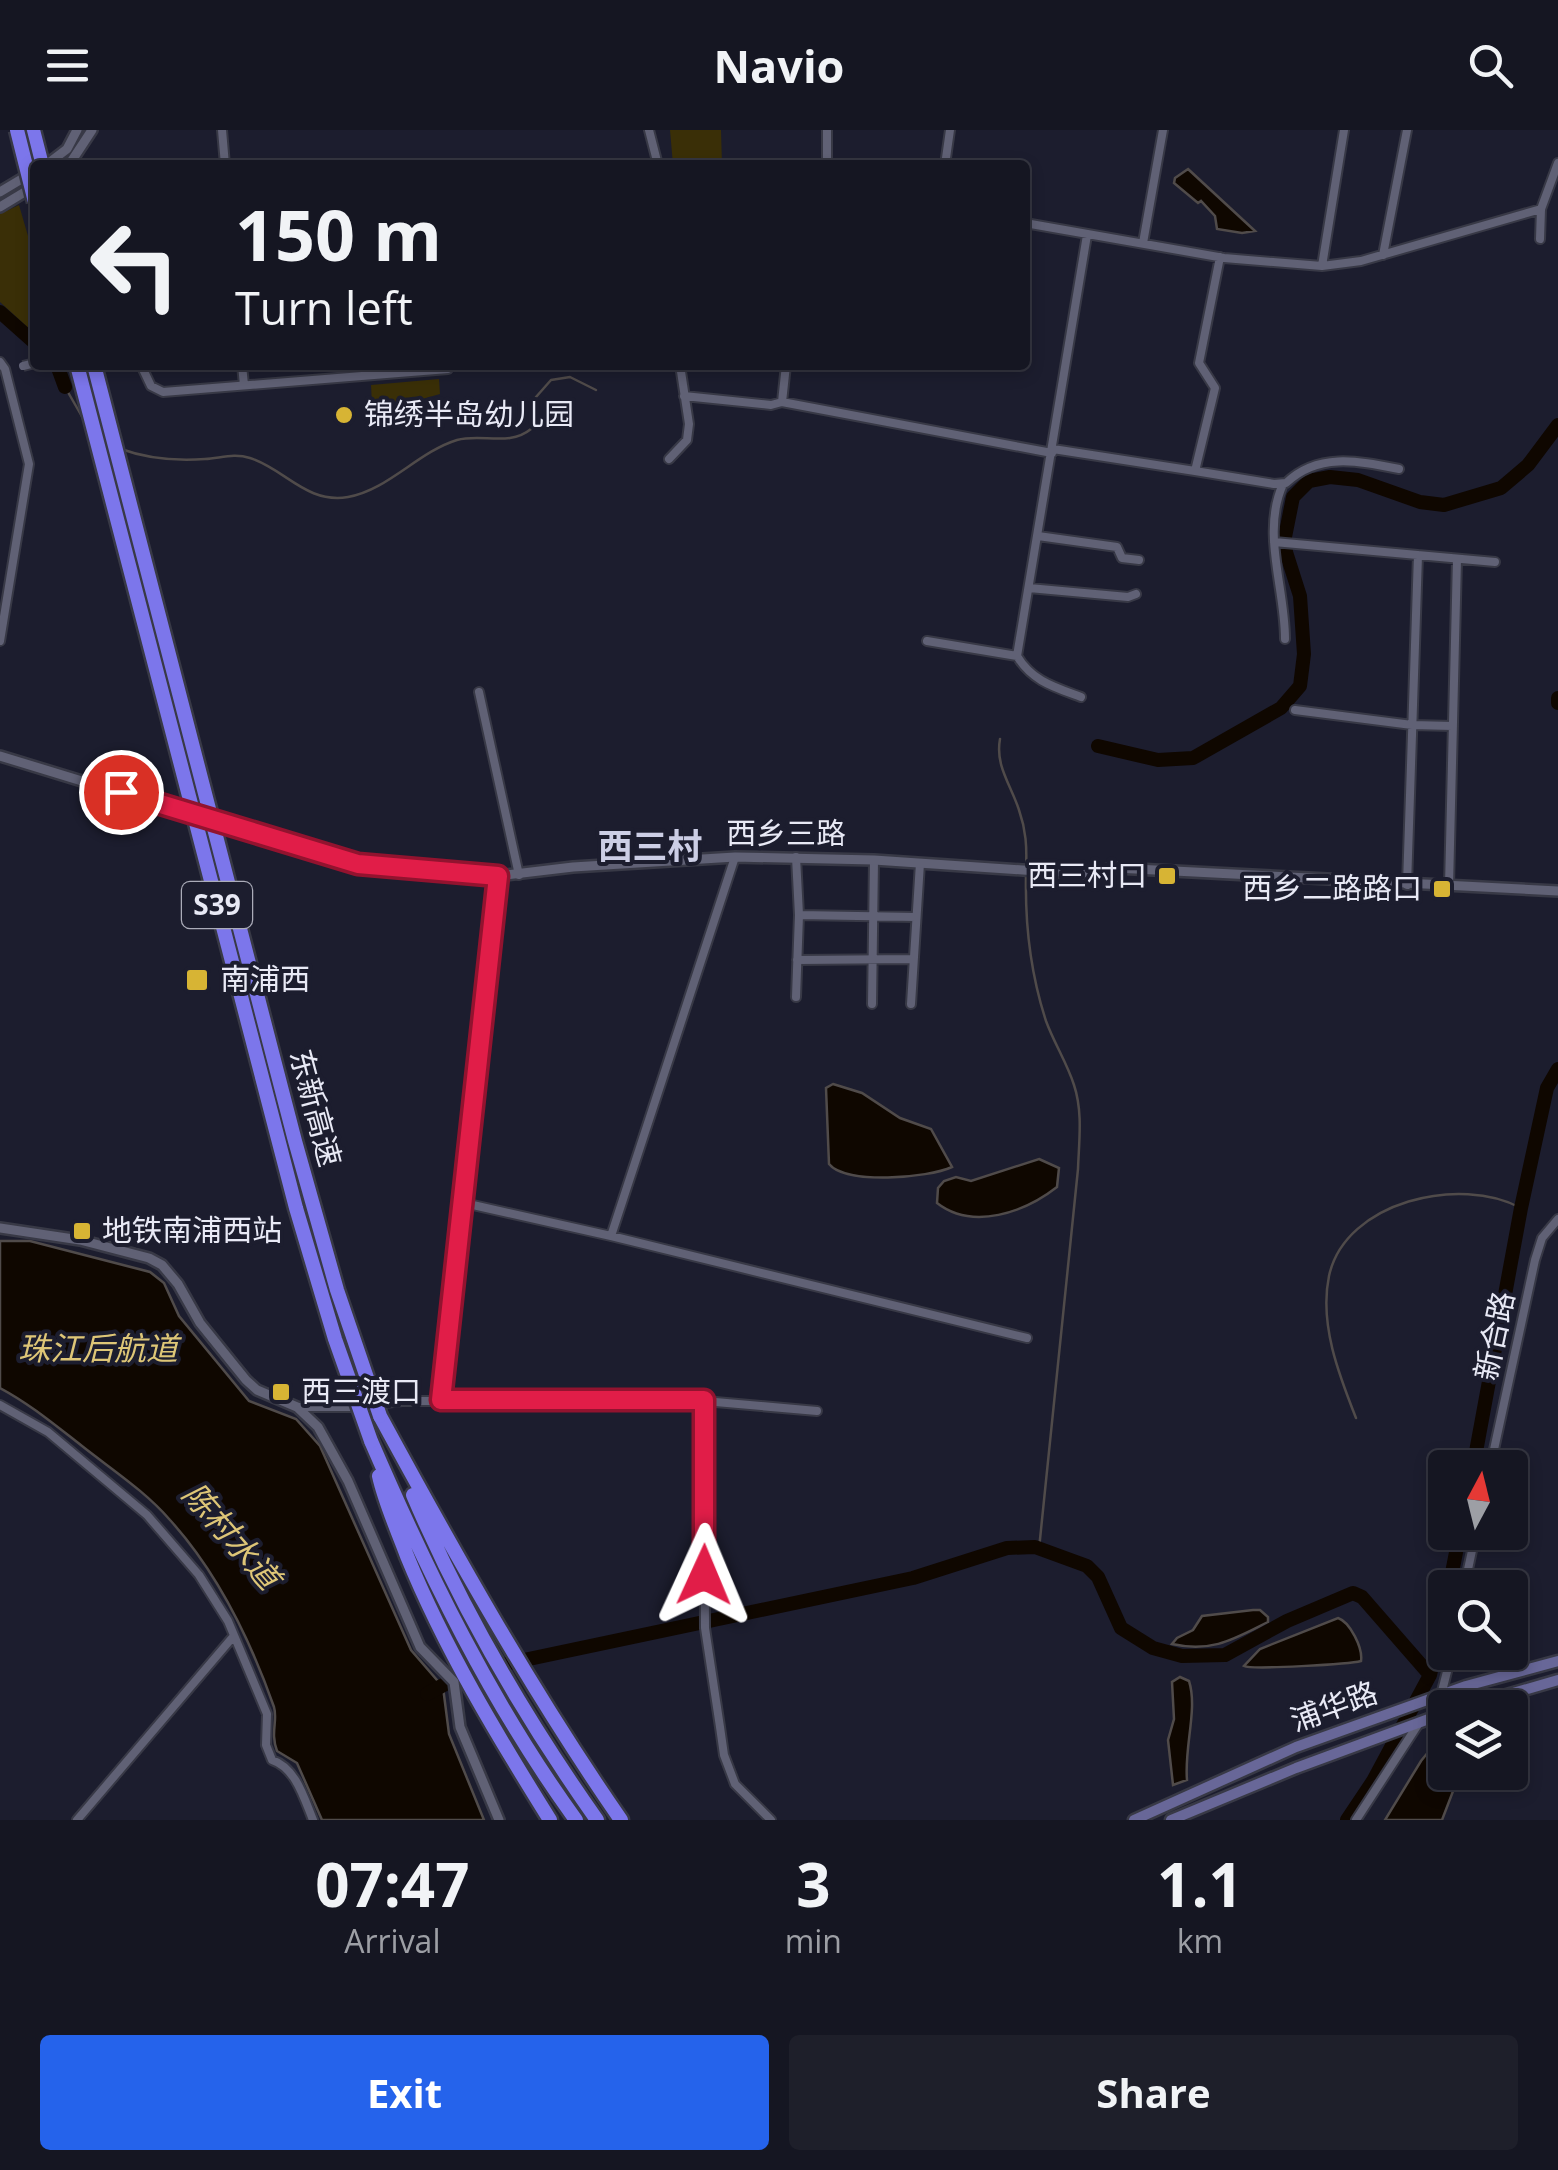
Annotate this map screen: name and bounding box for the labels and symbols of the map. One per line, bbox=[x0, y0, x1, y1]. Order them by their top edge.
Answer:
place label: 锦绣半岛幼儿园 bbox=[364, 393, 574, 434]
marker: 锦绣半岛幼儿园 bbox=[333, 404, 355, 426]
pin bbox=[79, 750, 164, 835]
street label: 西乡三路 bbox=[726, 812, 846, 853]
district label: 西三村 bbox=[597, 822, 703, 869]
place label: 西三村口 bbox=[1027, 854, 1147, 895]
marker: 西三村口 bbox=[1156, 865, 1178, 887]
place label: 西乡二路路口 bbox=[1242, 867, 1422, 908]
marker: 西乡二路路口 bbox=[1431, 878, 1453, 900]
road number: S39 bbox=[182, 882, 252, 928]
place label: 南浦西 bbox=[220, 958, 310, 999]
marker: 南浦西 bbox=[184, 967, 210, 993]
street label: 东新高速 bbox=[281, 1044, 352, 1171]
place label: 地铁南浦西站 bbox=[102, 1209, 282, 1250]
marker: 地铁南浦西站 bbox=[71, 1220, 93, 1242]
street label: 新合路 bbox=[1464, 1287, 1523, 1384]
water label: 珠江后航道 bbox=[18, 1326, 182, 1369]
place label: 西三渡口 bbox=[301, 1370, 421, 1411]
marker: 西三渡口 bbox=[270, 1381, 292, 1403]
north arrow bbox=[1428, 1450, 1528, 1550]
water label: 陈村水道 bbox=[174, 1473, 293, 1600]
position arrow bbox=[652, 1523, 756, 1627]
street label: 浦华路 bbox=[1284, 1671, 1383, 1740]

